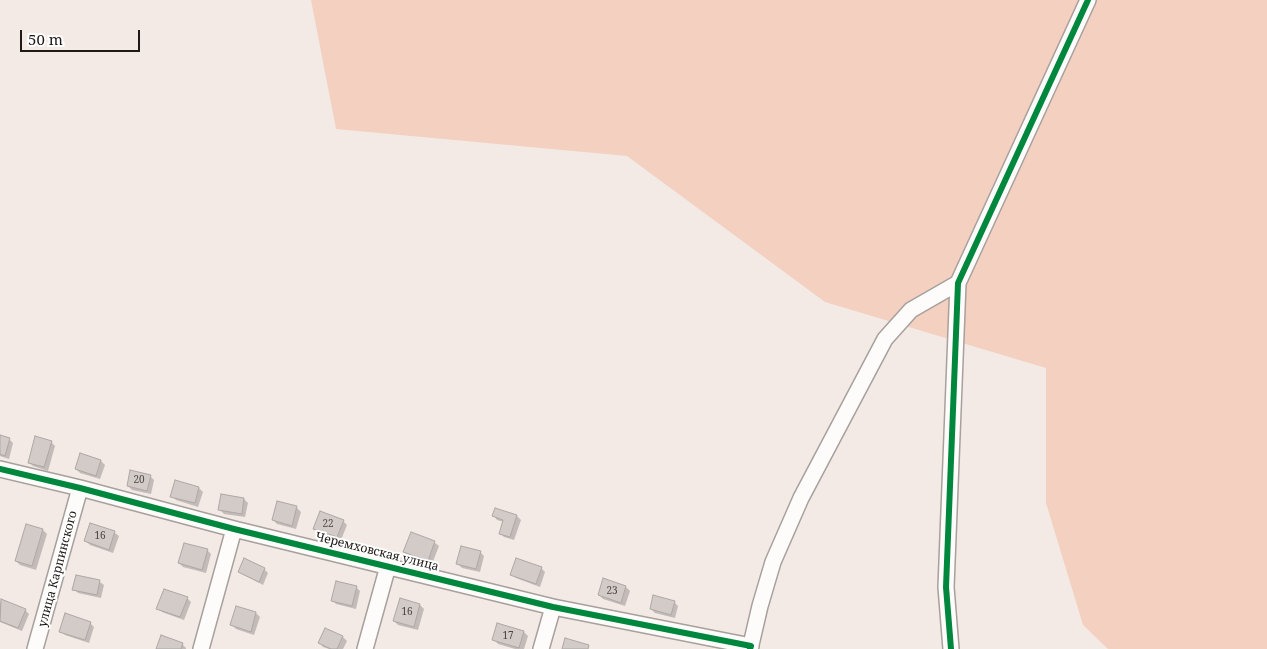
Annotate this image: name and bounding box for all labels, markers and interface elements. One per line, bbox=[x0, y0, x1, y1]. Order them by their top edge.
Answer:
scale bar bbox=[22, 20, 142, 52]
text: 50 m bbox=[28, 29, 63, 49]
house number: 20 bbox=[133, 474, 145, 486]
street label: улица Карпинского bbox=[36, 509, 80, 629]
house number: 22 bbox=[322, 518, 334, 530]
house number: 16 bbox=[94, 530, 106, 542]
street label: Черемховская улица bbox=[314, 530, 440, 574]
house number: 23 bbox=[606, 585, 618, 597]
house number: 16 bbox=[401, 606, 413, 618]
house number: 17 bbox=[502, 630, 514, 642]

